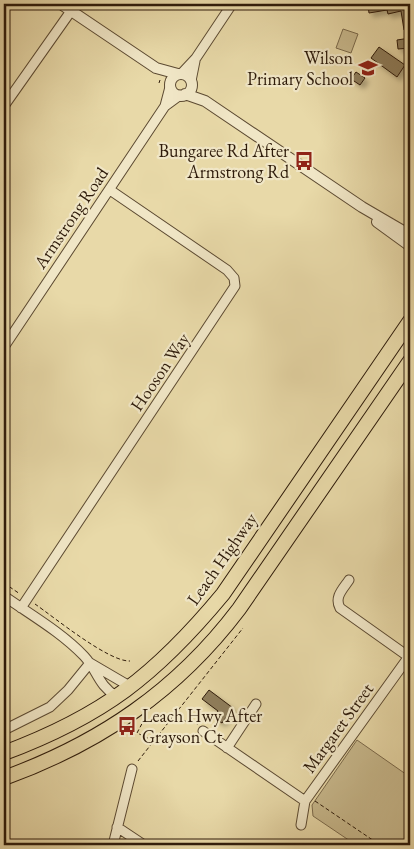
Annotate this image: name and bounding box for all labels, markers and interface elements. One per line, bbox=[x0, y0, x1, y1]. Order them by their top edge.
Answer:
place label: Wilson Primary School bbox=[247, 46, 353, 90]
school or university icon: Wilson Primary School bbox=[357, 57, 379, 79]
place label: Bungaree Rd After Armstrong Rd bbox=[159, 139, 290, 183]
bus stop icon: Bungaree Rd After Armstrong Rd bbox=[293, 150, 315, 172]
street label: Armstrong Road bbox=[28, 162, 113, 274]
street label: Hooson Way bbox=[125, 328, 194, 415]
street label: Leach Highway bbox=[181, 508, 262, 609]
street label: Margaret Street bbox=[297, 678, 378, 777]
place label: Leach Hwy After Grayson Ct bbox=[142, 704, 262, 748]
bus stop icon: Leach Hwy After Grayson Ct bbox=[116, 715, 138, 737]

